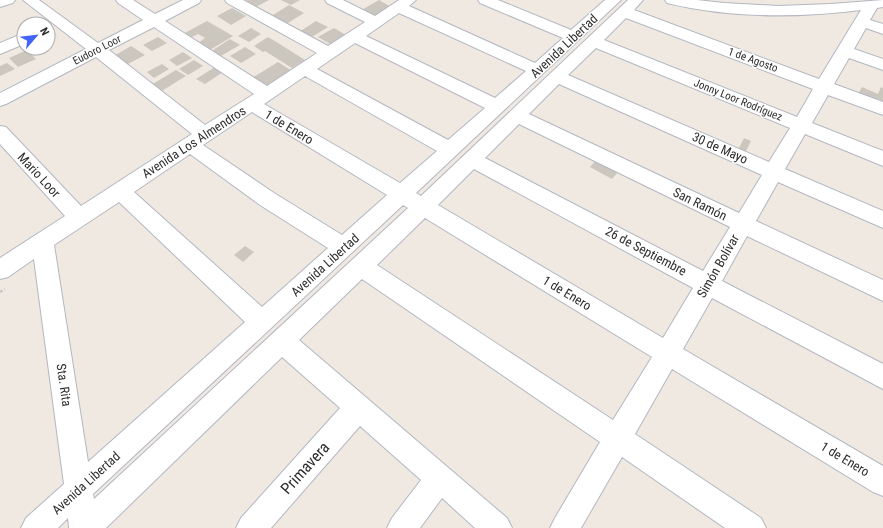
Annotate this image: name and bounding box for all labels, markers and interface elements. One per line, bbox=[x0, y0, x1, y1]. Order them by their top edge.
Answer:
street label: Avenida Libertad bbox=[527, 11, 601, 81]
north arrow bbox=[16, 16, 56, 56]
text: N bbox=[37, 26, 52, 38]
street label: Eudoro Loor bbox=[71, 32, 124, 68]
street label: 1 de Agosto bbox=[726, 45, 780, 75]
street label: Jonny Loor Rodríguez bbox=[692, 76, 784, 124]
street label: Avenida Los Almendros bbox=[139, 103, 249, 181]
street label: 1 de Enero bbox=[262, 107, 316, 147]
street label: 30 de Mayo bbox=[690, 129, 750, 167]
street label: Mario Loor bbox=[15, 150, 64, 201]
street label: San Ramón bbox=[671, 185, 729, 223]
street label: 26 de Septiembre bbox=[603, 223, 689, 279]
street label: Avenida Libertad bbox=[288, 231, 362, 299]
street label: Simón Bolívar bbox=[694, 232, 742, 300]
street label: 1 de Enero bbox=[540, 273, 594, 313]
street label: Sta. Rita bbox=[54, 363, 74, 407]
street label: Primavera bbox=[277, 438, 333, 498]
street label: 1 de Enero bbox=[818, 439, 872, 479]
street label: Avenida Libertad bbox=[49, 449, 123, 517]

